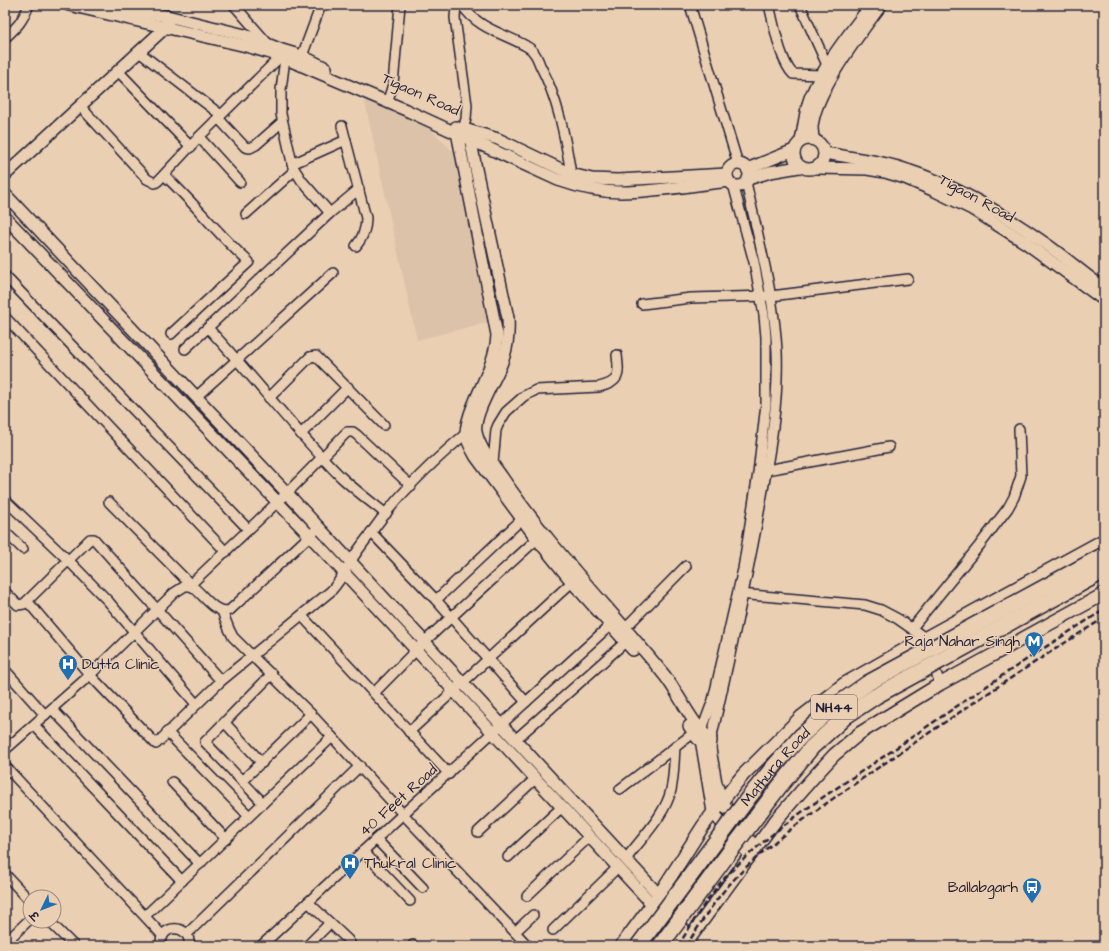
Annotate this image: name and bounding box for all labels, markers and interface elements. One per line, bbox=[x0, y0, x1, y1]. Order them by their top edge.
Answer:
street label: Tigaon Road bbox=[378, 68, 463, 122]
street label: Tigaon Road bbox=[935, 169, 1019, 229]
metro station icon: Raja Nahar Singh bbox=[1023, 630, 1045, 658]
place label: Raja Nahar Singh bbox=[904, 631, 1021, 653]
hospital icon: Dutta Clinic bbox=[57, 653, 79, 681]
place label: Dutta Clinic bbox=[82, 654, 160, 675]
road number: NH44 bbox=[811, 695, 857, 719]
street label: Mathura Road bbox=[736, 722, 815, 810]
street label: 40 Feet Road bbox=[355, 759, 442, 841]
hospital icon: Thukral Clinic bbox=[339, 852, 361, 880]
place label: Thukral Clinic bbox=[364, 853, 457, 874]
bus stop icon: Ballabgarh bbox=[1021, 876, 1043, 904]
place label: Ballabgarh bbox=[948, 877, 1019, 899]
north arrow bbox=[22, 889, 62, 929]
text: उ bbox=[26, 906, 44, 924]

